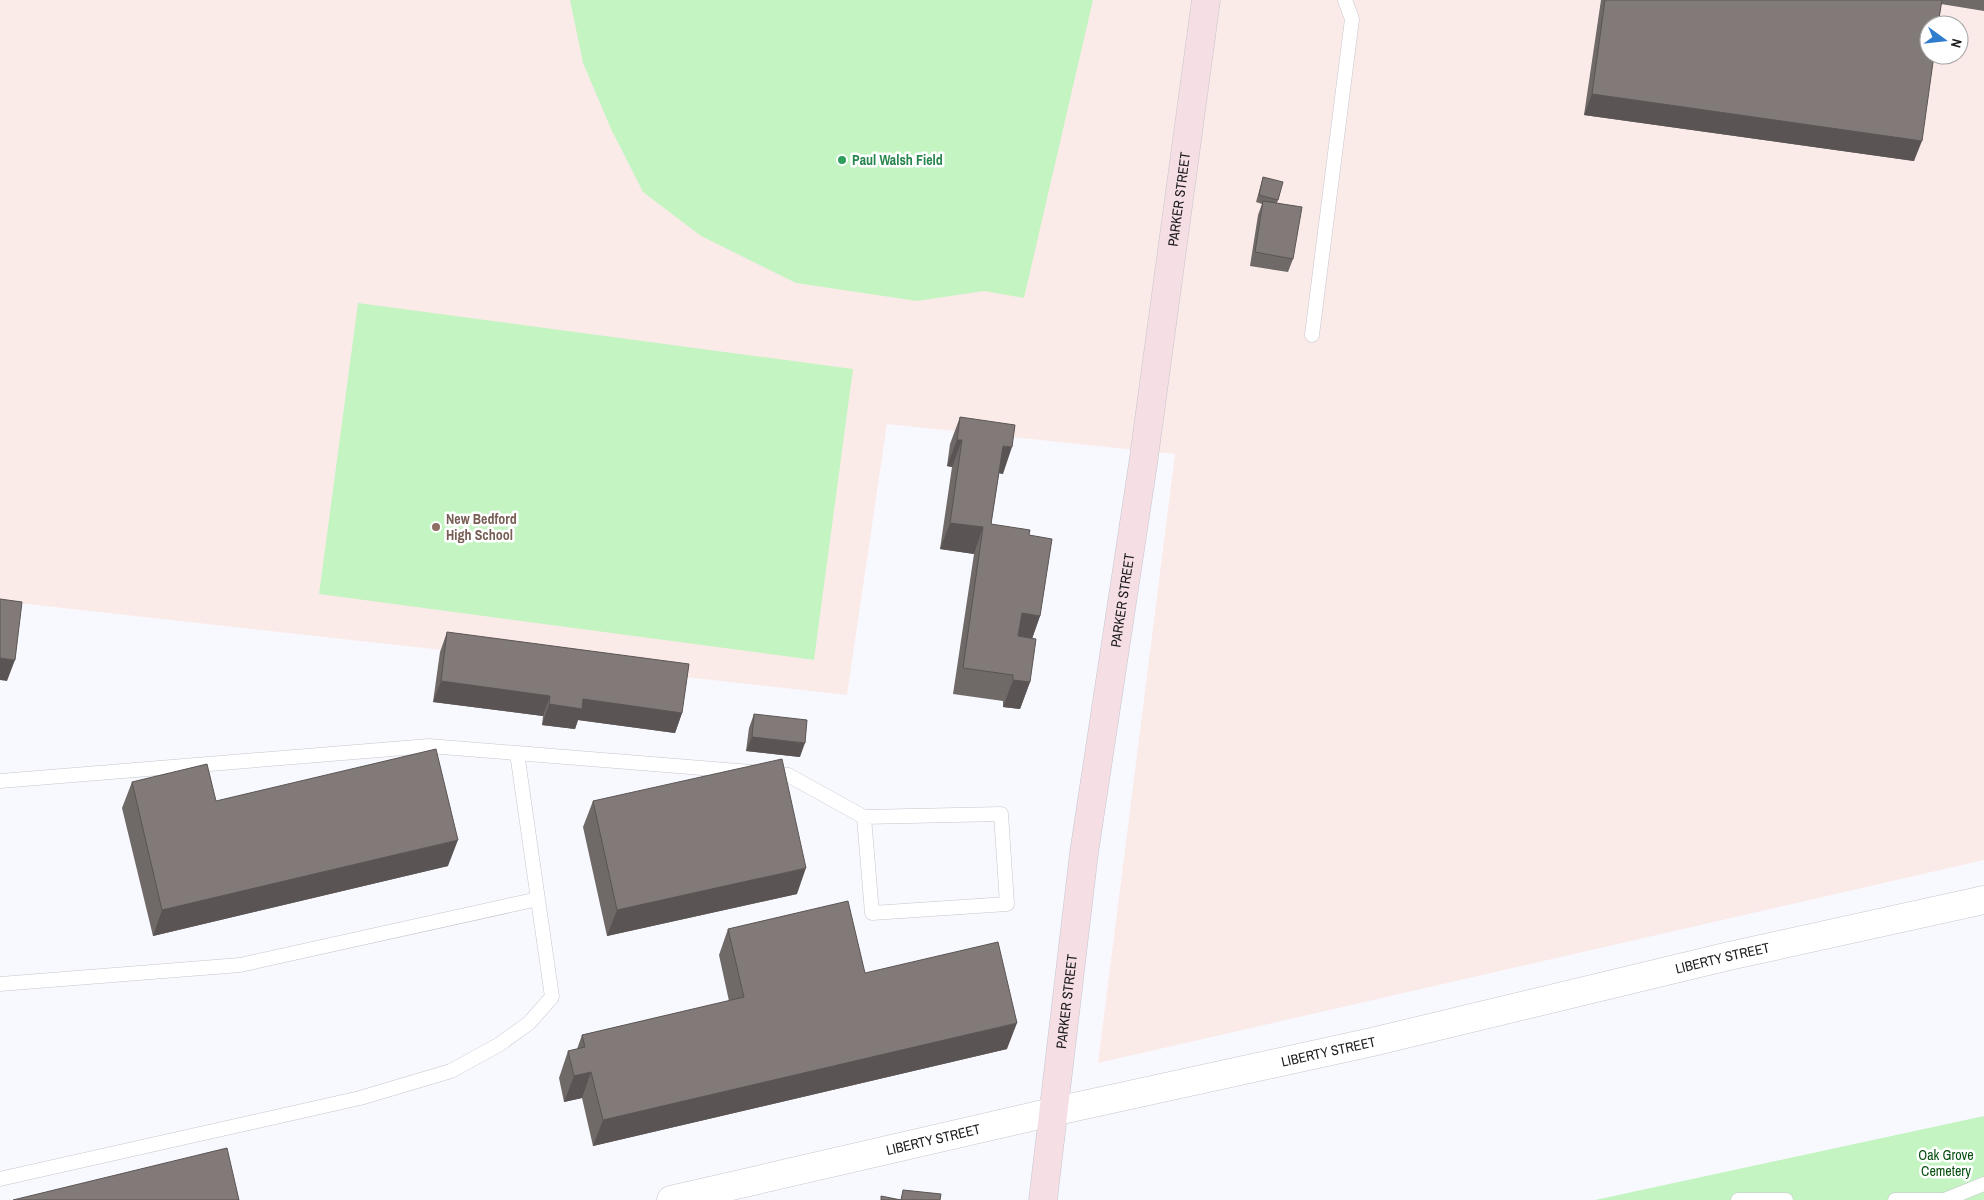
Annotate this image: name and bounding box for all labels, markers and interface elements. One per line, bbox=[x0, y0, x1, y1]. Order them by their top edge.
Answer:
north arrow bbox=[1919, 15, 1969, 65]
text: N bbox=[1947, 37, 1966, 50]
place label: Paul Walsh Field bbox=[852, 151, 943, 169]
street label: PARKER STREET bbox=[1164, 151, 1194, 248]
marker: Paul Walsh Field bbox=[836, 154, 848, 166]
place label: New Bedford High School bbox=[446, 510, 517, 544]
marker: New Bedford High School bbox=[430, 521, 442, 533]
street label: PARKER STREET bbox=[1106, 552, 1138, 649]
street label: LIBERTY STREET bbox=[1674, 938, 1771, 978]
street label: PARKER STREET bbox=[1052, 953, 1081, 1050]
street label: LIBERTY STREET bbox=[1280, 1032, 1377, 1071]
street label: LIBERTY STREET bbox=[884, 1120, 982, 1159]
park label: Oak Grove Cemetery bbox=[1918, 1146, 1974, 1180]

